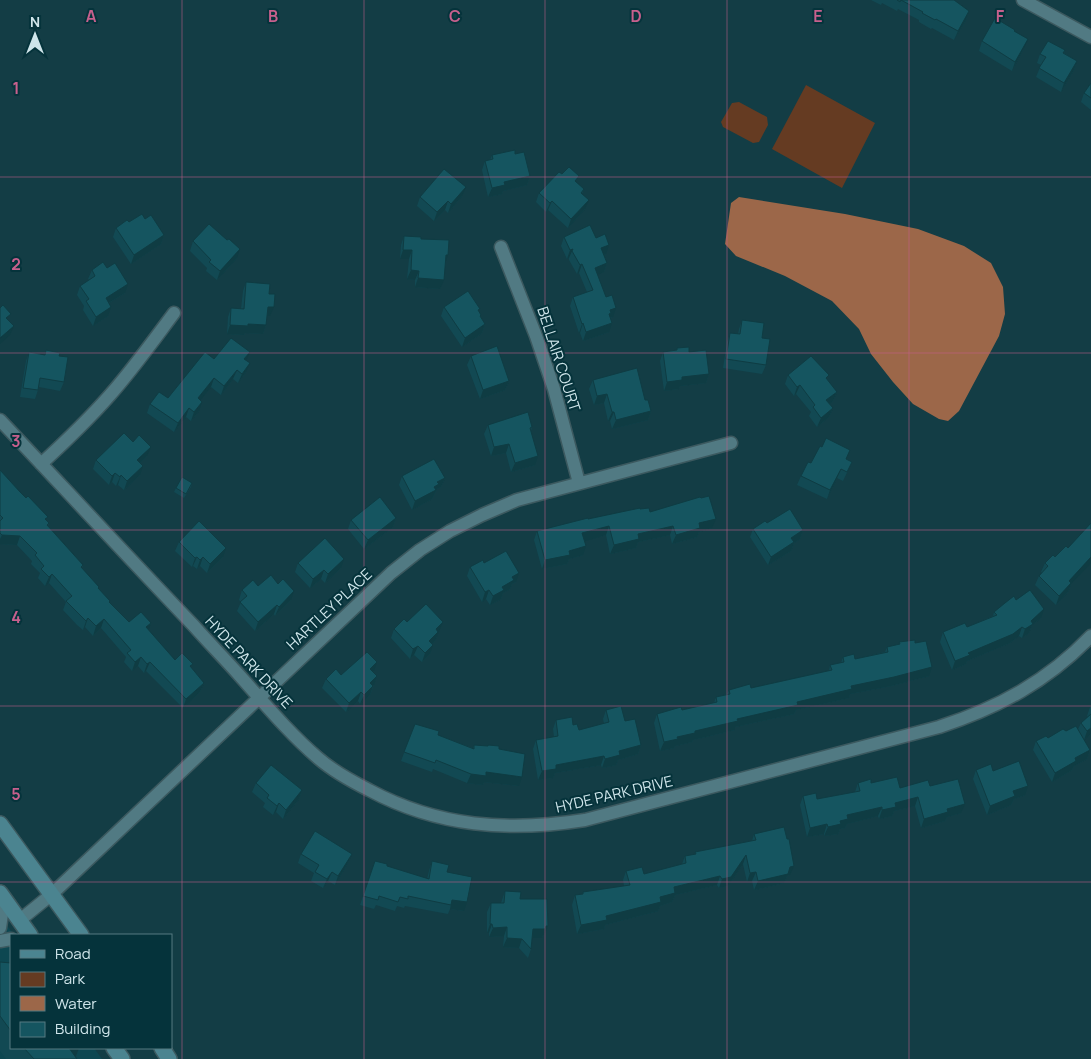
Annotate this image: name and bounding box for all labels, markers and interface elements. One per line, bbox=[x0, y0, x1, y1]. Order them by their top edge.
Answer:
text: A bbox=[86, 5, 97, 27]
text: B bbox=[268, 5, 278, 27]
text: C bbox=[449, 5, 461, 27]
text: D bbox=[630, 5, 642, 27]
text: E bbox=[813, 5, 823, 27]
text: F bbox=[996, 5, 1005, 27]
north arrow bbox=[10, 10, 60, 60]
text: N bbox=[30, 12, 40, 31]
text: 1 bbox=[12, 77, 20, 99]
text: 2 bbox=[11, 253, 21, 275]
street label: BELLAIR COURT bbox=[532, 304, 586, 414]
text: 3 bbox=[11, 430, 21, 452]
street label: HARTLEY PLACE bbox=[281, 564, 377, 654]
text: 4 bbox=[11, 606, 21, 628]
street label: HYDE PARK DRIVE bbox=[200, 611, 298, 713]
street label: HYDE PARK DRIVE bbox=[553, 770, 675, 818]
text: 5 bbox=[11, 783, 21, 805]
legend bbox=[10, 934, 172, 1049]
text: Road bbox=[55, 943, 91, 964]
text: Park bbox=[55, 968, 85, 989]
text: Water bbox=[55, 993, 97, 1014]
text: Building bbox=[55, 1018, 110, 1039]

